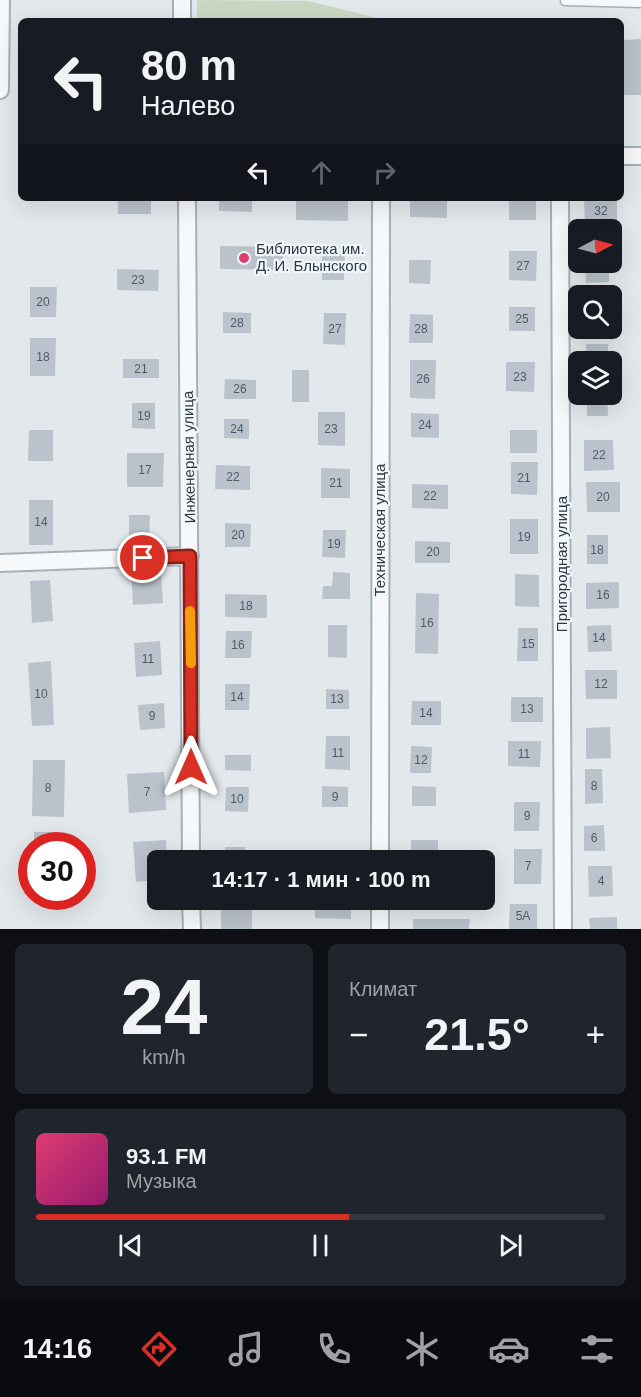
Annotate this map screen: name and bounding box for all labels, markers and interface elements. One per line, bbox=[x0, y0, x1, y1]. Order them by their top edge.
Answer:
icon: left bbox=[42, 42, 120, 120]
text: 80 m bbox=[141, 42, 237, 89]
text: Налево bbox=[141, 91, 235, 121]
icon: left bbox=[242, 156, 275, 189]
icon: ahead bbox=[305, 156, 338, 189]
icon: right bbox=[368, 156, 401, 189]
house number: 32 bbox=[594, 204, 608, 218]
north arrow bbox=[568, 219, 622, 273]
map controls bbox=[568, 219, 622, 405]
place label: Библиотека им. Д. И. Блынского bbox=[256, 240, 367, 274]
marker: Библиотека им. Д. И. Блынского bbox=[237, 251, 251, 265]
house number: 27 bbox=[516, 259, 530, 273]
house number: 23 bbox=[131, 273, 145, 287]
button: search bbox=[568, 285, 622, 339]
house number: 20 bbox=[36, 295, 50, 309]
house number: 25 bbox=[515, 312, 529, 326]
house number: 28 bbox=[230, 316, 244, 330]
house number: 27 bbox=[328, 322, 342, 336]
house number: 28 bbox=[414, 322, 428, 336]
house number: 18 bbox=[36, 350, 50, 364]
button: layers bbox=[568, 351, 622, 405]
house number: 21 bbox=[134, 362, 148, 376]
house number: 23 bbox=[513, 370, 527, 384]
house number: 26 bbox=[416, 372, 430, 386]
house number: 26 bbox=[233, 382, 247, 396]
street label: Инженерная улица bbox=[179, 390, 198, 523]
house number: 19 bbox=[137, 409, 151, 423]
house number: 24 bbox=[418, 418, 432, 432]
house number: 24 bbox=[230, 422, 244, 436]
house number: 23 bbox=[324, 422, 338, 436]
house number: 22 bbox=[592, 448, 606, 462]
house number: 17 bbox=[138, 463, 152, 477]
street label: Техническая улица bbox=[371, 463, 388, 596]
house number: 22 bbox=[226, 470, 240, 484]
house number: 21 bbox=[517, 471, 531, 485]
house number: 21 bbox=[329, 476, 343, 490]
house number: 22 bbox=[423, 489, 437, 503]
house number: 20 bbox=[596, 490, 610, 504]
street label: Пригородная улица bbox=[553, 495, 570, 632]
house number: 14 bbox=[34, 515, 48, 529]
house number: 20 bbox=[231, 528, 245, 542]
house number: 19 bbox=[517, 530, 531, 544]
pin bbox=[117, 532, 168, 583]
house number: 19 bbox=[327, 537, 341, 551]
icon: arrive bbox=[126, 541, 159, 574]
house number: 18 bbox=[590, 543, 604, 557]
house number: 20 bbox=[426, 545, 440, 559]
house number: 16 bbox=[596, 588, 610, 602]
house number: 18 bbox=[239, 599, 253, 613]
house number: 16 bbox=[420, 616, 434, 630]
house number: 14 bbox=[592, 631, 606, 645]
house number: 15 bbox=[521, 637, 535, 651]
house number: 16 bbox=[231, 638, 245, 652]
house number: 11 bbox=[142, 652, 155, 666]
house number: 12 bbox=[594, 677, 608, 691]
house number: 10 bbox=[34, 687, 48, 701]
house number: 14 bbox=[230, 690, 244, 704]
house number: 13 bbox=[330, 692, 344, 706]
house number: 13 bbox=[520, 702, 534, 716]
house number: 14 bbox=[419, 706, 433, 720]
house number: 9 bbox=[149, 709, 156, 723]
position arrow bbox=[159, 735, 223, 799]
house number: 11 bbox=[332, 746, 345, 760]
house number: 11 bbox=[518, 747, 531, 761]
house number: 12 bbox=[414, 753, 428, 767]
house number: 8 bbox=[591, 779, 598, 793]
house number: 8 bbox=[45, 781, 52, 795]
house number: 7 bbox=[144, 785, 151, 799]
house number: 9 bbox=[332, 790, 339, 804]
house number: 10 bbox=[230, 792, 244, 806]
house number: 9 bbox=[524, 809, 531, 823]
house number: 6 bbox=[591, 831, 598, 845]
speed limit sign: 30 bbox=[18, 832, 96, 910]
house number: 7 bbox=[525, 859, 532, 873]
text: 14:17 · 1 мин · 100 m bbox=[211, 867, 431, 892]
house number: 4 bbox=[598, 874, 605, 888]
house number: 5А bbox=[516, 909, 530, 923]
text: 24 bbox=[121, 963, 207, 1051]
text: Климат bbox=[349, 978, 417, 1000]
text: 21.5° bbox=[424, 1009, 530, 1060]
text: − bbox=[349, 1016, 368, 1053]
text: + bbox=[586, 1016, 605, 1053]
text: km/h bbox=[142, 1046, 186, 1068]
text: 93.1 FM bbox=[126, 1144, 207, 1169]
text: Музыка bbox=[126, 1170, 197, 1192]
icon: previous bbox=[114, 1229, 147, 1262]
icon: pause bbox=[304, 1229, 337, 1262]
icon: next bbox=[494, 1229, 527, 1262]
icon: directions bbox=[138, 1328, 180, 1370]
icon: music bbox=[225, 1328, 267, 1370]
icon: phone bbox=[313, 1328, 355, 1370]
icon: climate bbox=[401, 1328, 443, 1370]
icon: car bbox=[488, 1328, 530, 1370]
icon: filters bbox=[576, 1328, 618, 1370]
text: 14:16 bbox=[23, 1334, 92, 1364]

